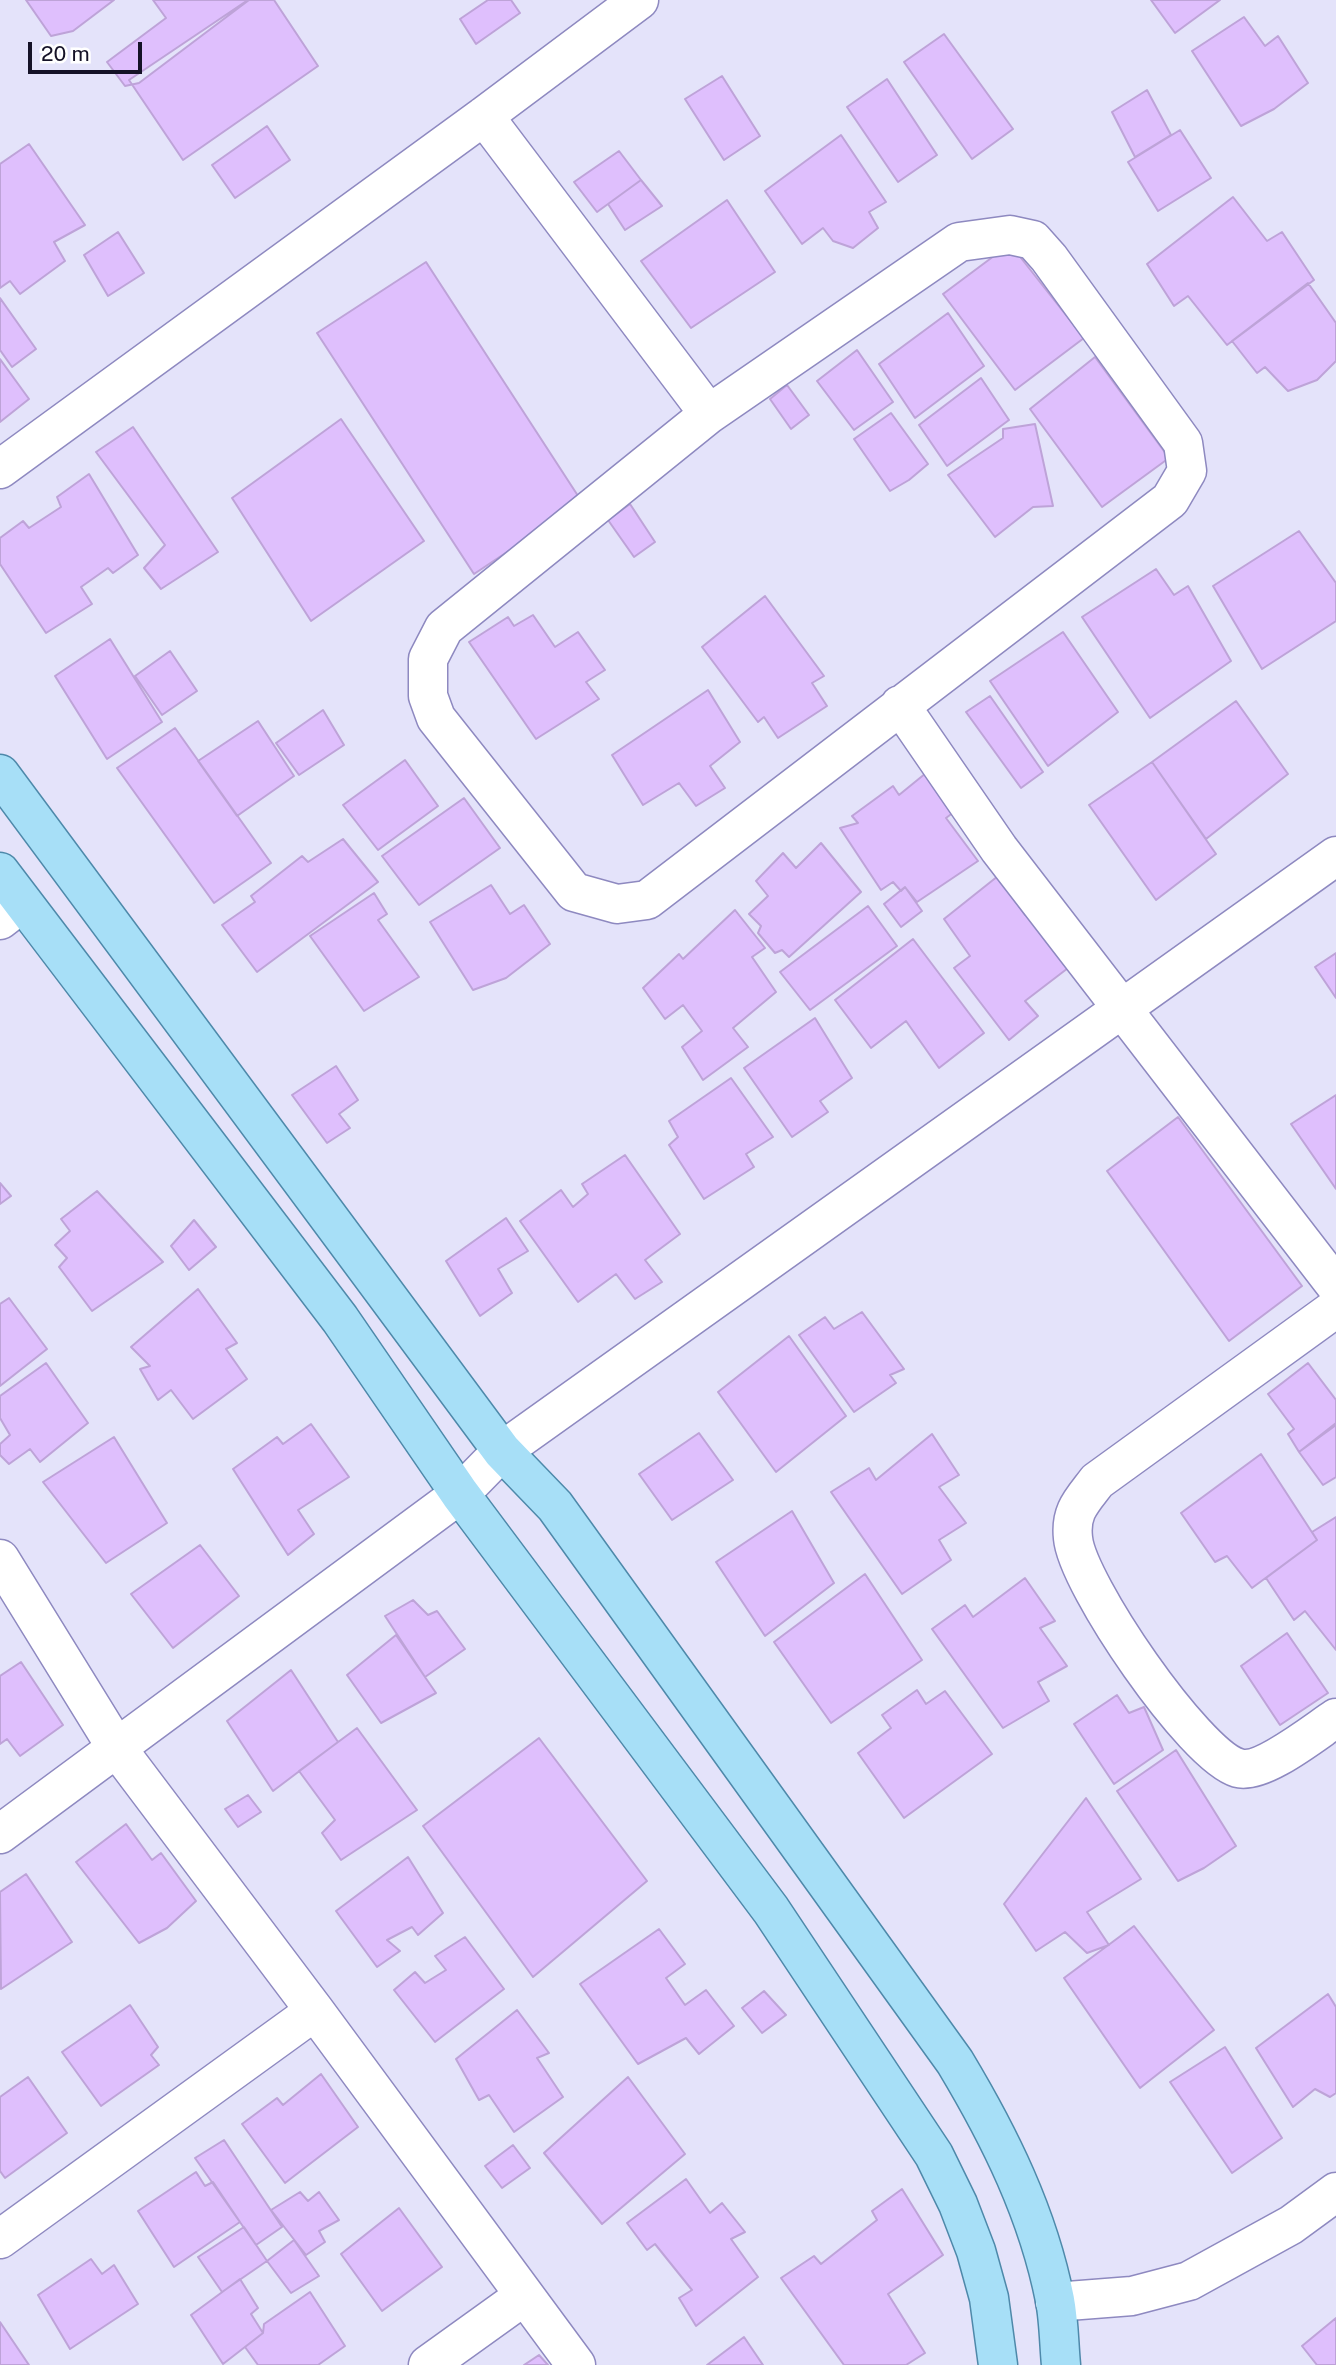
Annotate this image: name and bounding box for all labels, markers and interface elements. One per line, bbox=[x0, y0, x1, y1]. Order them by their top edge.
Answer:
scale bar bbox=[32, 28, 145, 72]
text: 20 m bbox=[41, 41, 90, 66]

